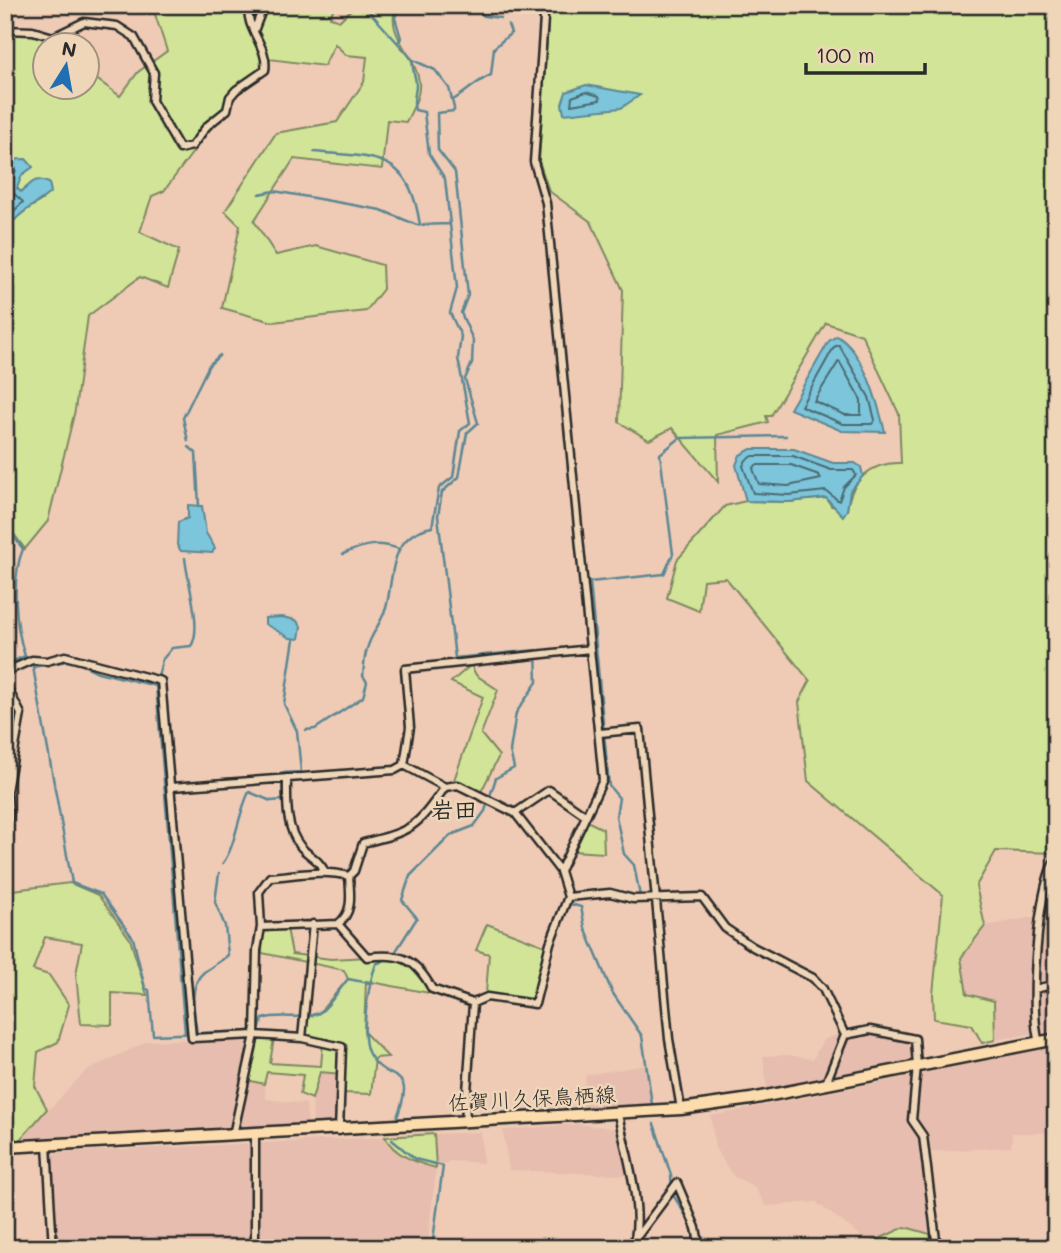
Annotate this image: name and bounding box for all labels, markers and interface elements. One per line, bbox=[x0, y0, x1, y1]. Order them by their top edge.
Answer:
north arrow bbox=[32, 32, 102, 102]
scale bar bbox=[806, 32, 925, 76]
text: N bbox=[60, 35, 79, 62]
text: 100 m bbox=[816, 41, 875, 68]
district label: 岩田 bbox=[431, 794, 477, 824]
street label: 佐賀川久保鳥栖線 bbox=[447, 1080, 617, 1115]

